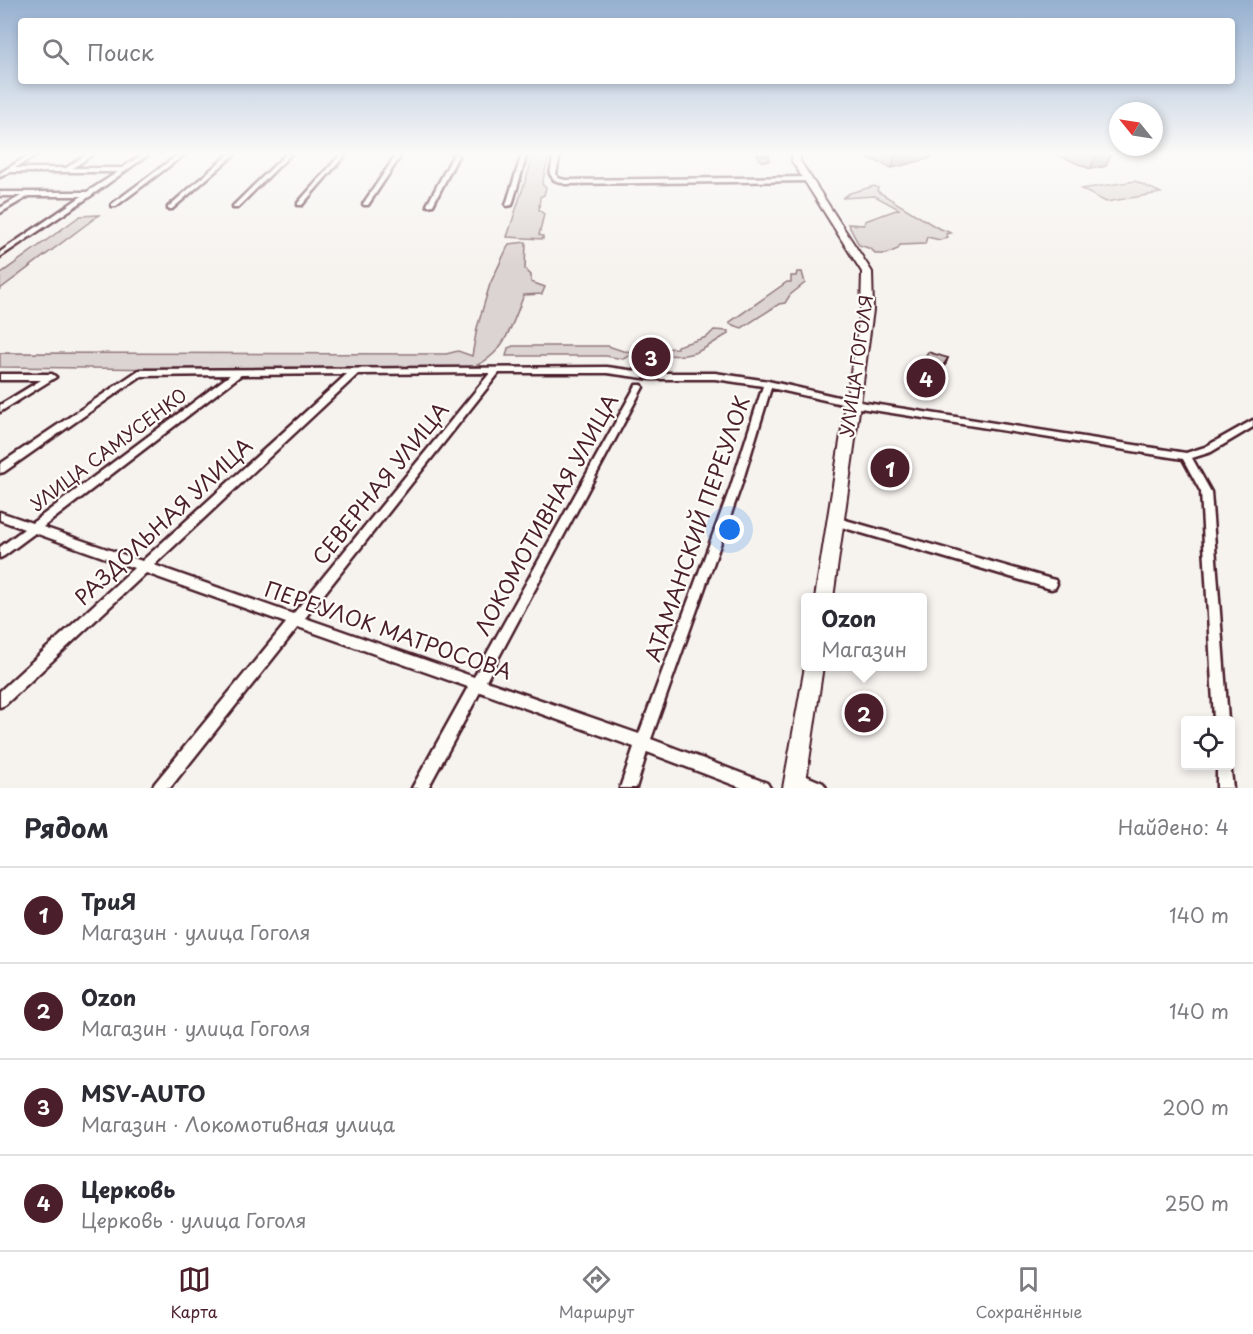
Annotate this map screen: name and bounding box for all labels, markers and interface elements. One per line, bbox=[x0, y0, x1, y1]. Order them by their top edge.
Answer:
search box bbox=[18, 18, 1235, 84]
icon: search bbox=[39, 35, 72, 68]
text: Поиск bbox=[87, 35, 154, 68]
north arrow bbox=[1109, 102, 1163, 156]
street label: УЛИЦА ГОГОЛЯ bbox=[832, 293, 879, 439]
pin: 3 bbox=[632, 334, 670, 380]
pin: 4 bbox=[906, 356, 946, 400]
street label: УЛИЦА САМУСЕНКО bbox=[24, 381, 192, 517]
street label: ЛОКОМОТИВНАЯ УЛИЦА bbox=[465, 387, 625, 641]
street label: АТАМАНСКИЙ ПЕРЕУЛОК bbox=[636, 391, 757, 665]
street label: СЕВЕРНАЯ УЛИЦА bbox=[304, 394, 455, 571]
street label: РАЗДОЛЬНАЯ УЛИЦА bbox=[66, 429, 259, 612]
pin: 1 bbox=[870, 446, 910, 490]
your location bbox=[715, 515, 744, 544]
street label: ПЕРЕУЛОК МАТРОСОВА bbox=[261, 572, 516, 686]
popup bbox=[801, 593, 927, 671]
text: Ozon bbox=[821, 601, 876, 634]
text: Магазин bbox=[821, 634, 907, 664]
pin: 2 bbox=[844, 690, 884, 736]
map controls bbox=[1181, 716, 1235, 770]
button: locate bbox=[1181, 716, 1235, 770]
text: Рядом bbox=[24, 808, 109, 847]
text: Найдено: 4 bbox=[1118, 812, 1229, 842]
text: ТриЯ bbox=[81, 884, 136, 917]
text: 1 bbox=[39, 900, 48, 930]
text: 140 m bbox=[1169, 900, 1229, 930]
text: Магазин · улица Гоголя bbox=[81, 917, 311, 947]
text: Ozon bbox=[81, 980, 136, 1013]
text: 2 bbox=[36, 996, 51, 1026]
text: 140 m bbox=[1169, 996, 1229, 1026]
text: Магазин · улица Гоголя bbox=[81, 1013, 311, 1043]
text: MSV-AUTO bbox=[81, 1076, 205, 1109]
text: 3 bbox=[37, 1092, 50, 1122]
text: 200 m bbox=[1162, 1092, 1229, 1122]
text: Магазин · Локомотивная улица bbox=[81, 1109, 395, 1139]
text: Церковь bbox=[81, 1172, 175, 1205]
text: 4 bbox=[37, 1188, 50, 1218]
text: 250 m bbox=[1165, 1188, 1229, 1218]
text: Церковь · улица Гоголя bbox=[81, 1205, 307, 1235]
tab: Карта bbox=[171, 1263, 218, 1323]
tab: Маршрут bbox=[559, 1263, 634, 1323]
tab: Сохранённые bbox=[975, 1263, 1082, 1323]

